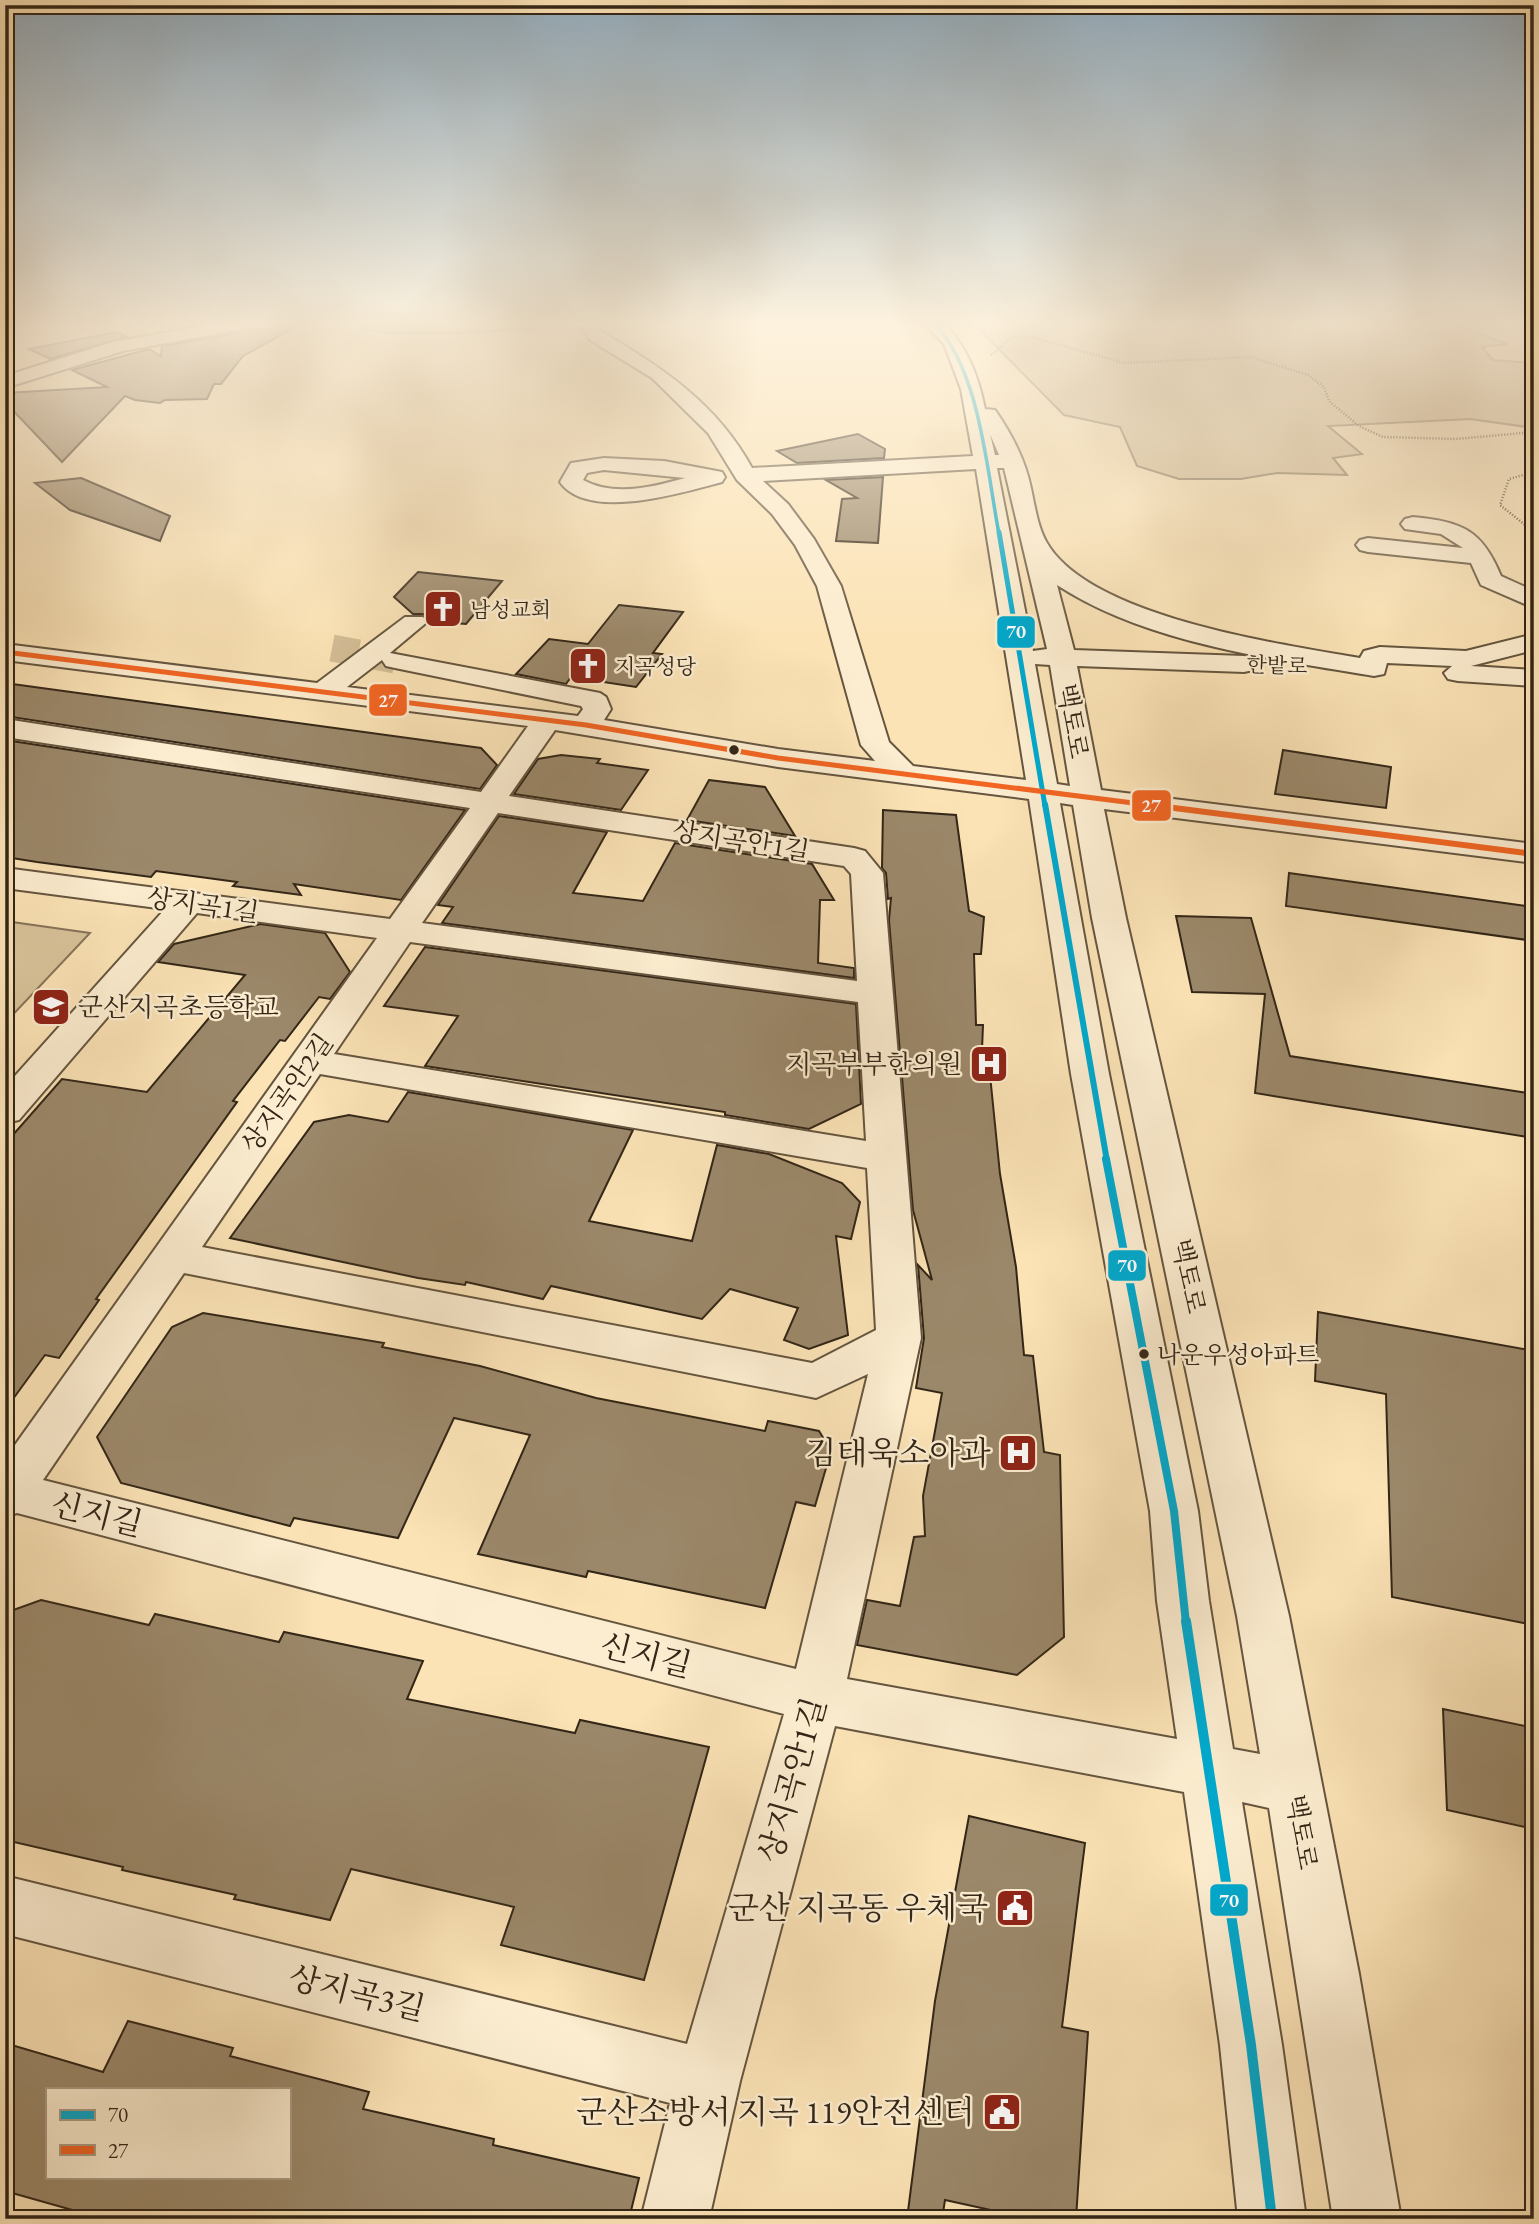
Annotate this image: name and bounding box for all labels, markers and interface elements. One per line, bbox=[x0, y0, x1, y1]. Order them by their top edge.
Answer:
church icon: 남성교회 bbox=[422, 588, 464, 630]
place label: 남성교회 bbox=[470, 596, 551, 623]
line badge: 70 bbox=[996, 615, 1036, 649]
text: 70 bbox=[1006, 619, 1026, 644]
church icon: 지곡성당 bbox=[567, 645, 609, 687]
street label: 한밭로 bbox=[1246, 650, 1308, 680]
place label: 지곡성당 bbox=[615, 653, 697, 680]
street label: 백토로 bbox=[1050, 681, 1096, 761]
line badge: 27 bbox=[368, 683, 408, 717]
text: 27 bbox=[378, 688, 399, 713]
unlabelled marker bbox=[727, 743, 741, 757]
line badge: 27 bbox=[1131, 789, 1172, 822]
text: 27 bbox=[1141, 793, 1162, 818]
street label: 상지곡안1길 bbox=[670, 813, 812, 869]
street label: 상지곡1길 bbox=[145, 880, 261, 930]
school or university icon: 군산지곡초등학교 bbox=[30, 986, 72, 1028]
place label: 군산지곡초등학교 bbox=[78, 990, 279, 1024]
street label: 상지곡안2길 bbox=[233, 1027, 341, 1159]
hospital icon: 지곡부부한의원 bbox=[968, 1043, 1010, 1085]
place label: 지곡부부한의원 bbox=[786, 1047, 962, 1081]
street label: 백토로 bbox=[1165, 1236, 1213, 1316]
line badge: 70 bbox=[1107, 1249, 1147, 1282]
text: 70 bbox=[1117, 1253, 1137, 1278]
place label: 나운우성아파트 bbox=[1157, 1339, 1319, 1370]
marker: 나운우성아파트 bbox=[1137, 1347, 1151, 1361]
place label: 김태욱소아과 bbox=[806, 1432, 991, 1474]
hospital icon: 김태욱소아과 bbox=[997, 1432, 1039, 1474]
street label: 신지길 bbox=[47, 1482, 147, 1546]
street label: 신지길 bbox=[596, 1623, 696, 1687]
street label: 상지곡안1길 bbox=[748, 1693, 836, 1867]
street label: 백토로 bbox=[1279, 1792, 1325, 1872]
line badge: 70 bbox=[1209, 1883, 1249, 1917]
place label: 군산 지곡동 우체국 bbox=[728, 1887, 988, 1929]
public building icon: 군산 지곡동 우체국 bbox=[994, 1887, 1036, 1929]
text: 70 bbox=[1219, 1888, 1239, 1913]
street label: 상지곡3길 bbox=[284, 1956, 430, 2030]
legend bbox=[46, 2088, 290, 2178]
place label: 군산소방서 지곡 119안전센터 bbox=[576, 2091, 975, 2133]
public building icon: 군산소방서 지곡 119안전센터 bbox=[981, 2091, 1023, 2133]
text: 70 bbox=[108, 2101, 128, 2128]
text: 27 bbox=[108, 2137, 129, 2164]

